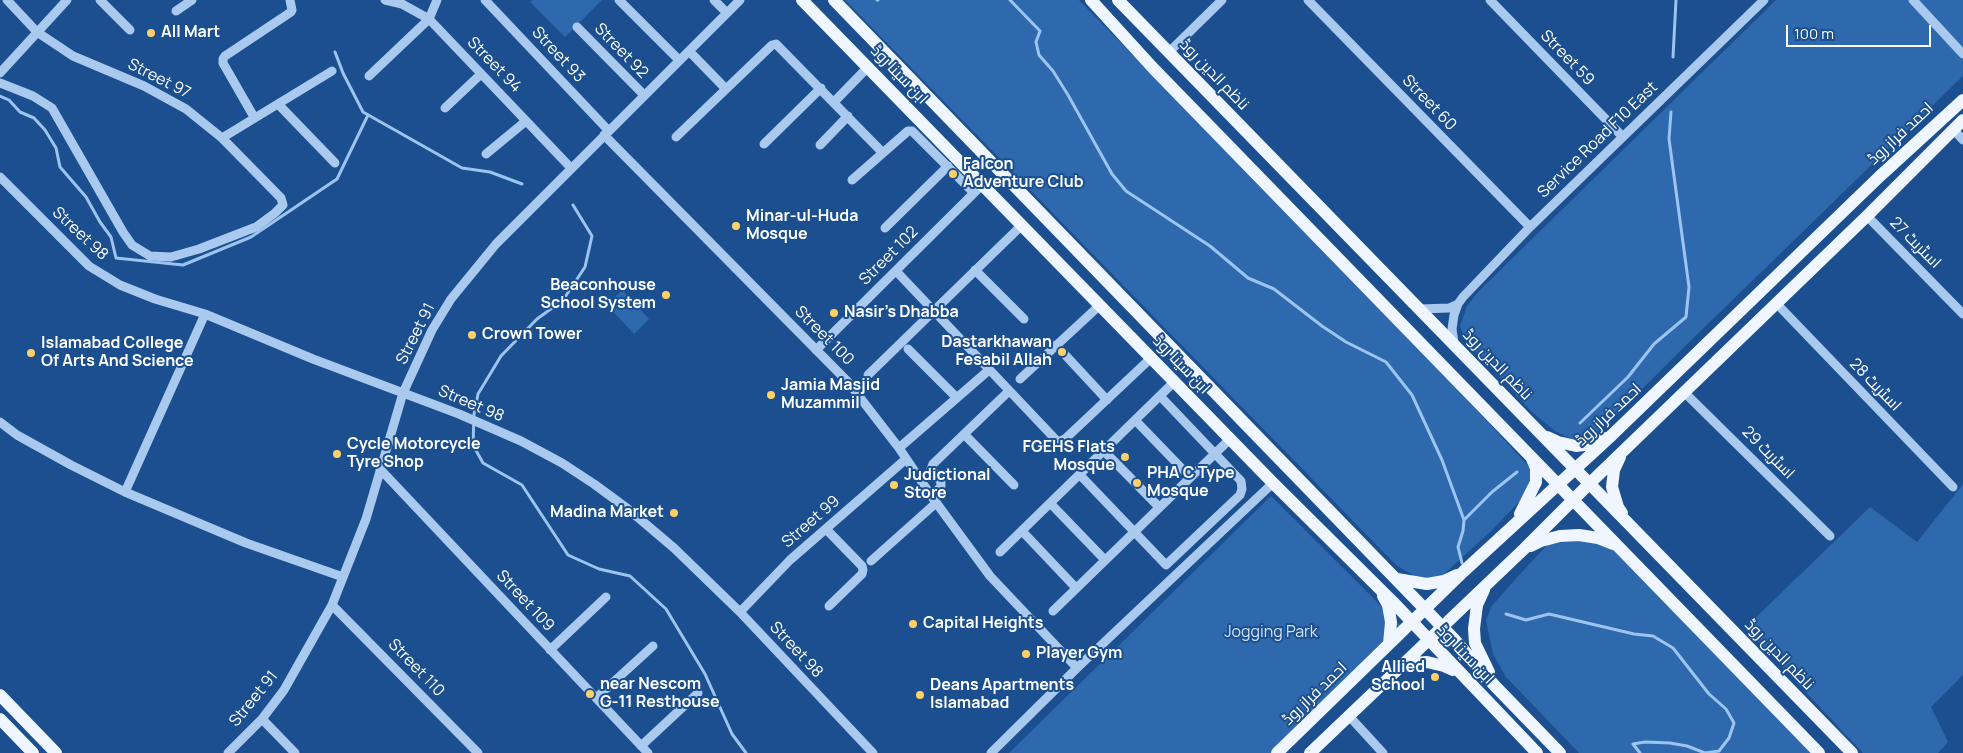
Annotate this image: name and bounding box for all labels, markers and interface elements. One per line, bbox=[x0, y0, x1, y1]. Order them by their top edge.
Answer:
scale bar bbox=[1788, 15, 1933, 47]
street label: Street 92 bbox=[590, 19, 652, 83]
place label: All Mart bbox=[161, 23, 220, 43]
street label: Street 93 bbox=[527, 23, 589, 87]
text: 100 m bbox=[1794, 23, 1834, 44]
street label: Street 59 bbox=[1536, 26, 1598, 90]
marker: All Mart bbox=[145, 27, 157, 39]
street label: Street 94 bbox=[463, 33, 525, 97]
street label: ناظم الدین روڈ bbox=[1175, 36, 1253, 114]
street label: ابن سینا روڈ bbox=[866, 42, 932, 108]
street label: Street 97 bbox=[124, 55, 194, 103]
street label: Street 60 bbox=[1398, 71, 1460, 135]
street label: Service Road F10 East bbox=[1534, 78, 1662, 202]
street label: احمد فراز روڈ bbox=[1864, 99, 1938, 169]
place label: Falcon Adventure Club bbox=[963, 155, 1084, 193]
marker: Falcon Adventure Club bbox=[947, 168, 959, 180]
street label: Street 98 bbox=[48, 203, 112, 265]
place label: Minar-ul-Huda Mosque bbox=[746, 207, 858, 245]
street label: اسٹریٹ 27 bbox=[1885, 213, 1945, 273]
marker: Minar-ul-Huda Mosque bbox=[730, 220, 742, 232]
street label: Street 102 bbox=[856, 223, 922, 289]
place label: Beaconhouse School System bbox=[541, 276, 656, 314]
marker: Beaconhouse School System bbox=[660, 289, 672, 301]
street label: Street 91 bbox=[392, 300, 440, 368]
street label: Street 100 bbox=[790, 302, 858, 370]
place label: Nasir’s Dhabba bbox=[844, 303, 959, 323]
marker: Nasir’s Dhabba bbox=[828, 307, 840, 319]
place label: Crown Tower bbox=[482, 325, 582, 345]
street label: ناظم الدین روڈ bbox=[1458, 326, 1536, 404]
marker: Crown Tower bbox=[466, 329, 478, 341]
street label: ابن سینا روڈ bbox=[1148, 332, 1214, 398]
place label: Dastarkhawan Fesabil Allah bbox=[941, 333, 1052, 371]
place label: Islamabad College Of Arts And Science bbox=[41, 334, 194, 372]
marker: Dastarkhawan Fesabil Allah bbox=[1056, 346, 1068, 358]
marker: Islamabad College Of Arts And Science bbox=[25, 347, 37, 359]
street label: اسٹریٹ 28 bbox=[1845, 355, 1905, 415]
place label: Jamia Masjid Muzammil bbox=[781, 376, 880, 414]
street label: احمد فراز روڈ bbox=[1572, 380, 1646, 450]
street label: Street 98 bbox=[435, 382, 507, 426]
marker: Jamia Masjid Muzammil bbox=[765, 389, 777, 401]
street label: اسٹریٹ 29 bbox=[1738, 423, 1798, 483]
place label: Cycle Motorcycle Tyre Shop bbox=[347, 435, 481, 473]
place label: FGEHS Flats Mosque bbox=[1023, 438, 1115, 476]
marker: Cycle Motorcycle Tyre Shop bbox=[331, 448, 343, 460]
marker: FGEHS Flats Mosque bbox=[1119, 451, 1131, 463]
place label: PHA C Type Mosque bbox=[1147, 464, 1235, 502]
place label: Judictional Store bbox=[904, 466, 991, 504]
marker: PHA C Type Mosque bbox=[1131, 477, 1143, 489]
marker: Judictional Store bbox=[888, 479, 900, 491]
street label: Street 99 bbox=[778, 492, 844, 552]
place label: Madina Market bbox=[550, 503, 664, 523]
marker: Madina Market bbox=[668, 507, 680, 519]
street label: Street 109 bbox=[492, 567, 558, 635]
place label: Capital Heights bbox=[923, 614, 1043, 634]
street label: ناظم الدین روڈ bbox=[1740, 616, 1818, 694]
street label: Street 98 bbox=[765, 618, 827, 682]
marker: Capital Heights bbox=[907, 618, 919, 630]
street label: ابن سینا روڈ bbox=[1432, 622, 1498, 688]
park label: Jogging Park bbox=[1224, 623, 1318, 643]
street label: Street 110 bbox=[384, 635, 448, 701]
place label: Player Gym bbox=[1036, 644, 1122, 664]
marker: Player Gym bbox=[1020, 648, 1032, 660]
street label: احمد فراز روڈ bbox=[1279, 658, 1351, 730]
place label: Allied School bbox=[1371, 658, 1425, 696]
street label: Street 91 bbox=[226, 667, 282, 731]
marker: Allied School bbox=[1429, 671, 1441, 683]
place label: near Nescom G-11 Resthouse bbox=[600, 675, 720, 713]
place label: Deans Apartments Islamabad bbox=[930, 676, 1074, 714]
marker: near Nescom G-11 Resthouse bbox=[584, 688, 596, 700]
marker: Deans Apartments Islamabad bbox=[914, 689, 926, 701]

